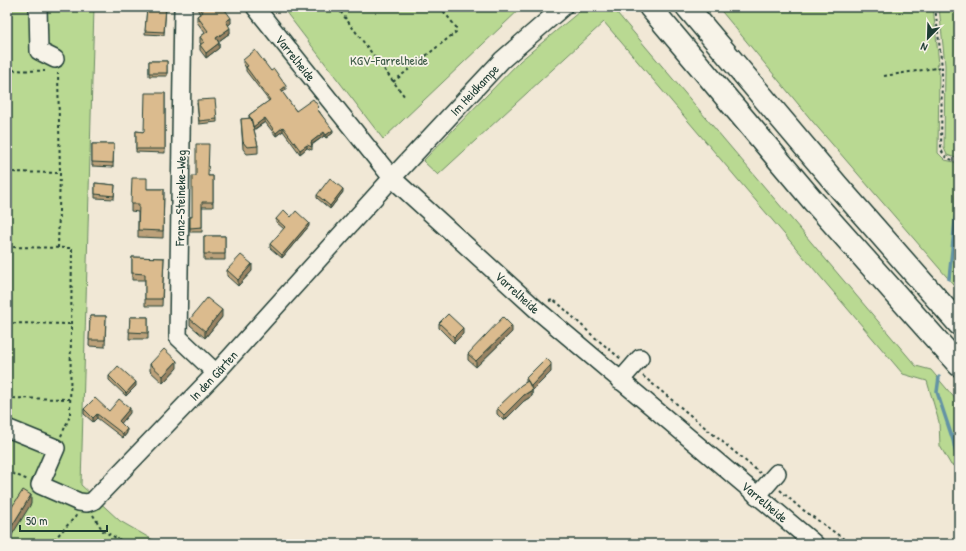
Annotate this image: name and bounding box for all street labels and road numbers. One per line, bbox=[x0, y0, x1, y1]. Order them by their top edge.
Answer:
street label: Varrelheide bbox=[271, 31, 320, 85]
street label: Im Heidkampe bbox=[446, 60, 503, 119]
street label: Franz-Steineke-Weg bbox=[170, 150, 190, 247]
street label: Varrelheide bbox=[491, 267, 544, 318]
street label: In den Gärten bbox=[185, 346, 241, 405]
street label: Varrelheide bbox=[738, 477, 792, 526]

